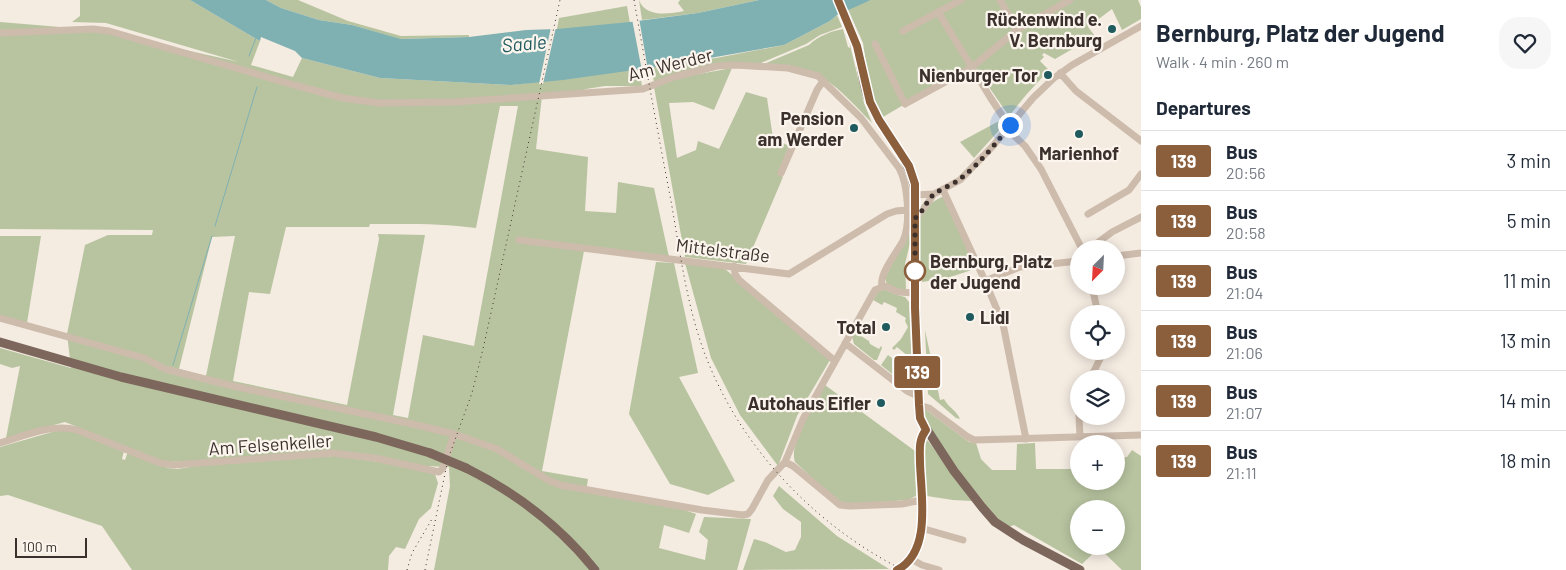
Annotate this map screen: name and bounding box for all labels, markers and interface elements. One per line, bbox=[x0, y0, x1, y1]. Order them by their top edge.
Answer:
place label: Rückenwind e. V. Bernburg bbox=[987, 8, 1102, 51]
button: heart bbox=[1499, 17, 1551, 69]
text: Bernburg, Platz der Jugend bbox=[1156, 18, 1444, 47]
marker: Rückenwind e. V. Bernburg bbox=[1106, 23, 1118, 35]
water label: Saale bbox=[501, 30, 548, 56]
street label: Am Werder bbox=[625, 43, 715, 85]
text: Walk · 4 min · 260 m bbox=[1156, 52, 1289, 71]
place label: Nienburger Tor bbox=[919, 64, 1038, 86]
marker: Nienburger Tor bbox=[1042, 69, 1054, 81]
text: Departures bbox=[1156, 96, 1251, 119]
place label: Pension am Werder bbox=[758, 107, 844, 150]
your location bbox=[998, 113, 1023, 138]
marker: Pension am Werder bbox=[848, 122, 860, 134]
marker: Marienhof bbox=[1073, 128, 1085, 140]
text: Bus bbox=[1226, 140, 1258, 163]
place label: Marienhof bbox=[1039, 142, 1119, 164]
text: 3 min bbox=[1507, 149, 1551, 172]
text: 139 bbox=[1171, 150, 1196, 172]
text: 20:56 bbox=[1226, 163, 1266, 182]
text: Bus bbox=[1226, 200, 1258, 223]
text: 5 min bbox=[1507, 209, 1551, 232]
text: 139 bbox=[1171, 210, 1196, 232]
text: 20:58 bbox=[1226, 223, 1266, 242]
street label: Mittelstraße bbox=[675, 233, 771, 267]
north arrow bbox=[1070, 240, 1125, 295]
map controls bbox=[1070, 240, 1125, 555]
place label: Bernburg, Platz der Jugend bbox=[930, 250, 1052, 293]
marker: Bernburg, Platz der Jugend bbox=[904, 260, 926, 282]
text: Bus bbox=[1226, 260, 1258, 283]
text: 11 min bbox=[1503, 269, 1551, 292]
text: 139 bbox=[1171, 270, 1196, 292]
text: 21:04 bbox=[1226, 283, 1263, 302]
button: locate bbox=[1070, 305, 1125, 360]
place label: Lidl bbox=[980, 306, 1009, 328]
marker: Lidl bbox=[964, 311, 976, 323]
place label: Total bbox=[836, 316, 876, 338]
text: Bus bbox=[1226, 320, 1258, 343]
marker: Total bbox=[880, 321, 892, 333]
text: 13 min bbox=[1500, 329, 1551, 352]
text: 139 bbox=[1171, 330, 1196, 352]
text: 21:06 bbox=[1226, 343, 1263, 362]
line badge: 139 bbox=[888, 356, 946, 388]
text: 139 bbox=[904, 361, 930, 383]
button: layers bbox=[1070, 370, 1125, 425]
text: Bus bbox=[1226, 380, 1258, 403]
text: 14 min bbox=[1499, 389, 1551, 412]
text: 139 bbox=[1171, 390, 1196, 412]
place label: Autohaus Eifler bbox=[747, 392, 871, 414]
marker: Autohaus Eifler bbox=[875, 397, 887, 409]
text: 21:07 bbox=[1226, 403, 1262, 422]
street label: Am Felsenkeller bbox=[208, 429, 333, 459]
button: + bbox=[1070, 435, 1125, 490]
text: Bus bbox=[1226, 440, 1258, 463]
text: 18 min bbox=[1500, 449, 1551, 472]
text: 139 bbox=[1171, 450, 1196, 472]
text: 21:11 bbox=[1226, 463, 1257, 482]
button: − bbox=[1070, 500, 1125, 555]
scale bar bbox=[15, 535, 88, 558]
text: 100 m bbox=[22, 538, 57, 555]

